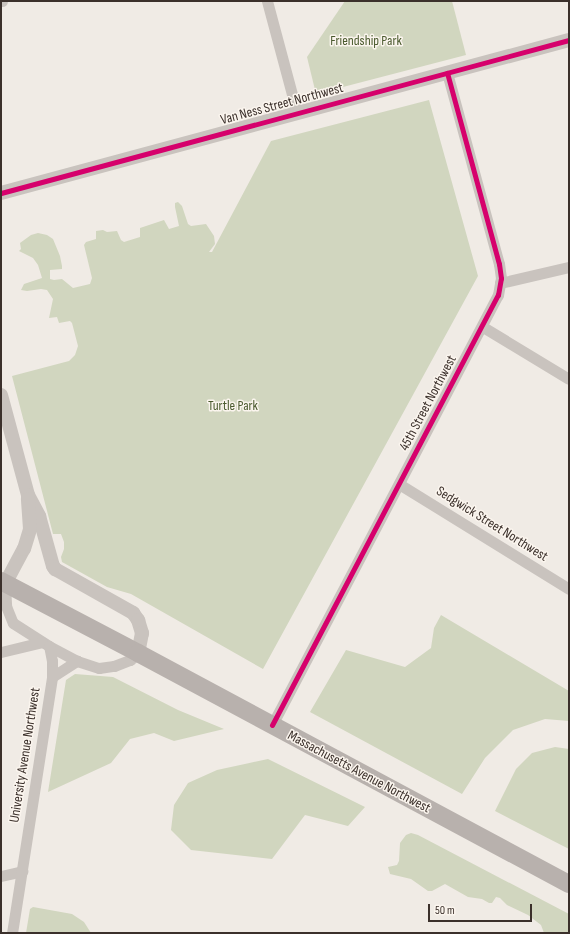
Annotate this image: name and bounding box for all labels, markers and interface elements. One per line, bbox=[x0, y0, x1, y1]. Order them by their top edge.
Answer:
park label: Friendship Park bbox=[330, 33, 402, 49]
street label: Van Ness Street Northwest bbox=[219, 80, 345, 128]
street label: 45th Street Northwest bbox=[396, 352, 460, 454]
park label: Turtle Park bbox=[208, 398, 258, 414]
street label: Sedgwick Street Northwest bbox=[433, 483, 551, 565]
street label: University Avenue Northwest bbox=[6, 686, 44, 824]
street label: Massachusetts Avenue Northwest bbox=[285, 727, 433, 817]
scale bar bbox=[430, 896, 534, 922]
text: 50 m bbox=[435, 903, 455, 918]

